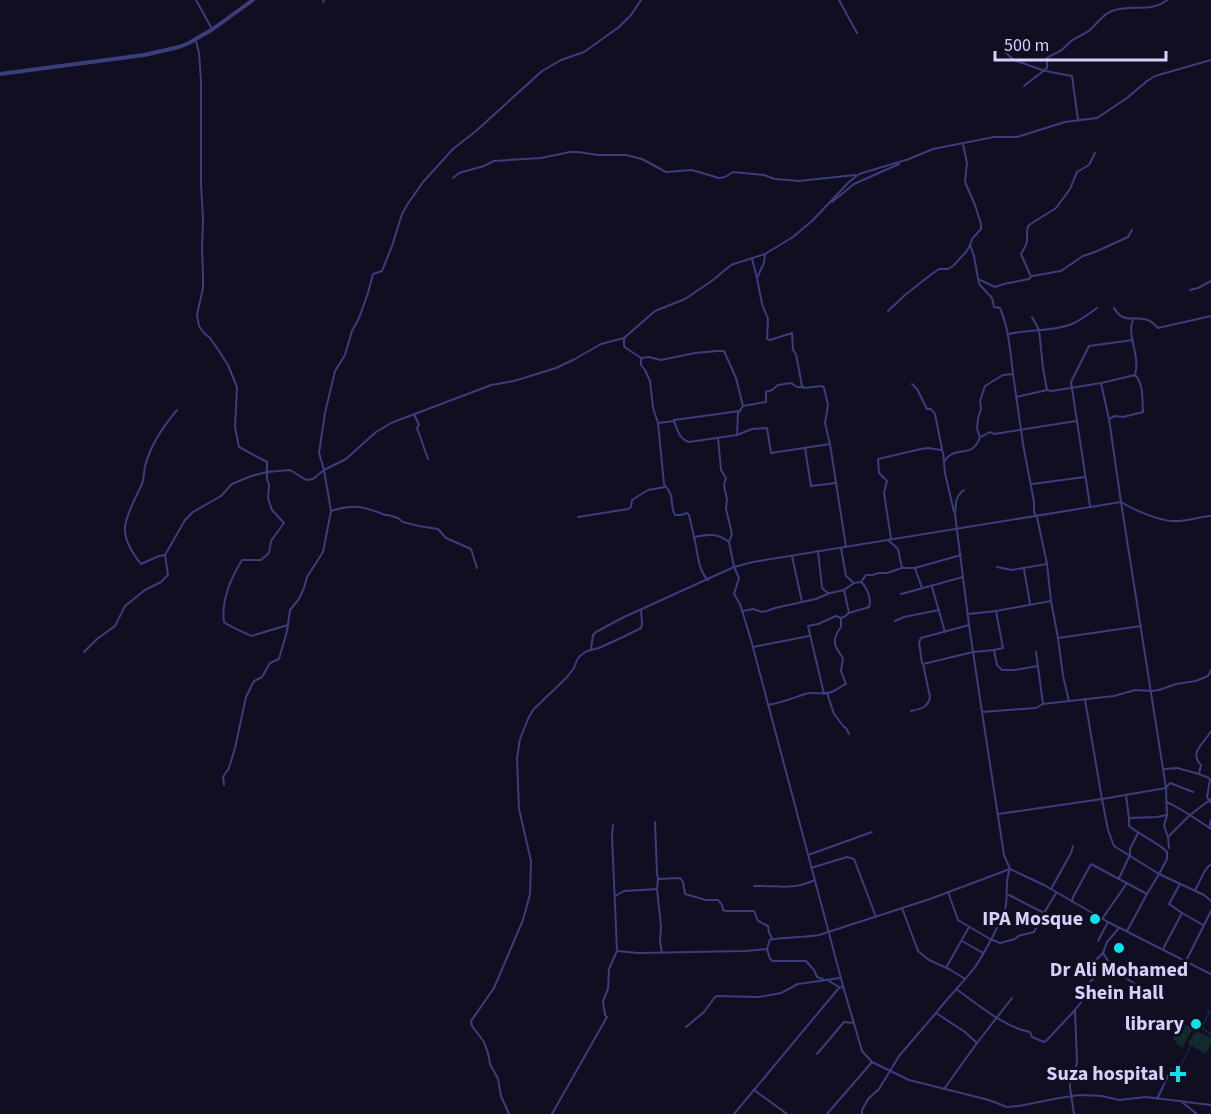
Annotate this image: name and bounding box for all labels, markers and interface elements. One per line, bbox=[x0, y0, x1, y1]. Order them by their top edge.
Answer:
scale bar bbox=[995, 24, 1166, 62]
text: 500 m bbox=[1004, 33, 1049, 58]
place label: IPA Mosque bbox=[982, 905, 1083, 933]
marker: IPA Mosque bbox=[1088, 912, 1102, 926]
marker: Dr Ali Mohamed Shein Hall bbox=[1112, 941, 1126, 955]
place label: Dr Ali Mohamed Shein Hall bbox=[1050, 956, 1188, 1007]
place label: library bbox=[1125, 1010, 1185, 1038]
marker: library bbox=[1189, 1017, 1203, 1031]
place label: Suza hospital bbox=[1046, 1060, 1164, 1088]
marker: Suza hospital bbox=[1169, 1065, 1187, 1083]

